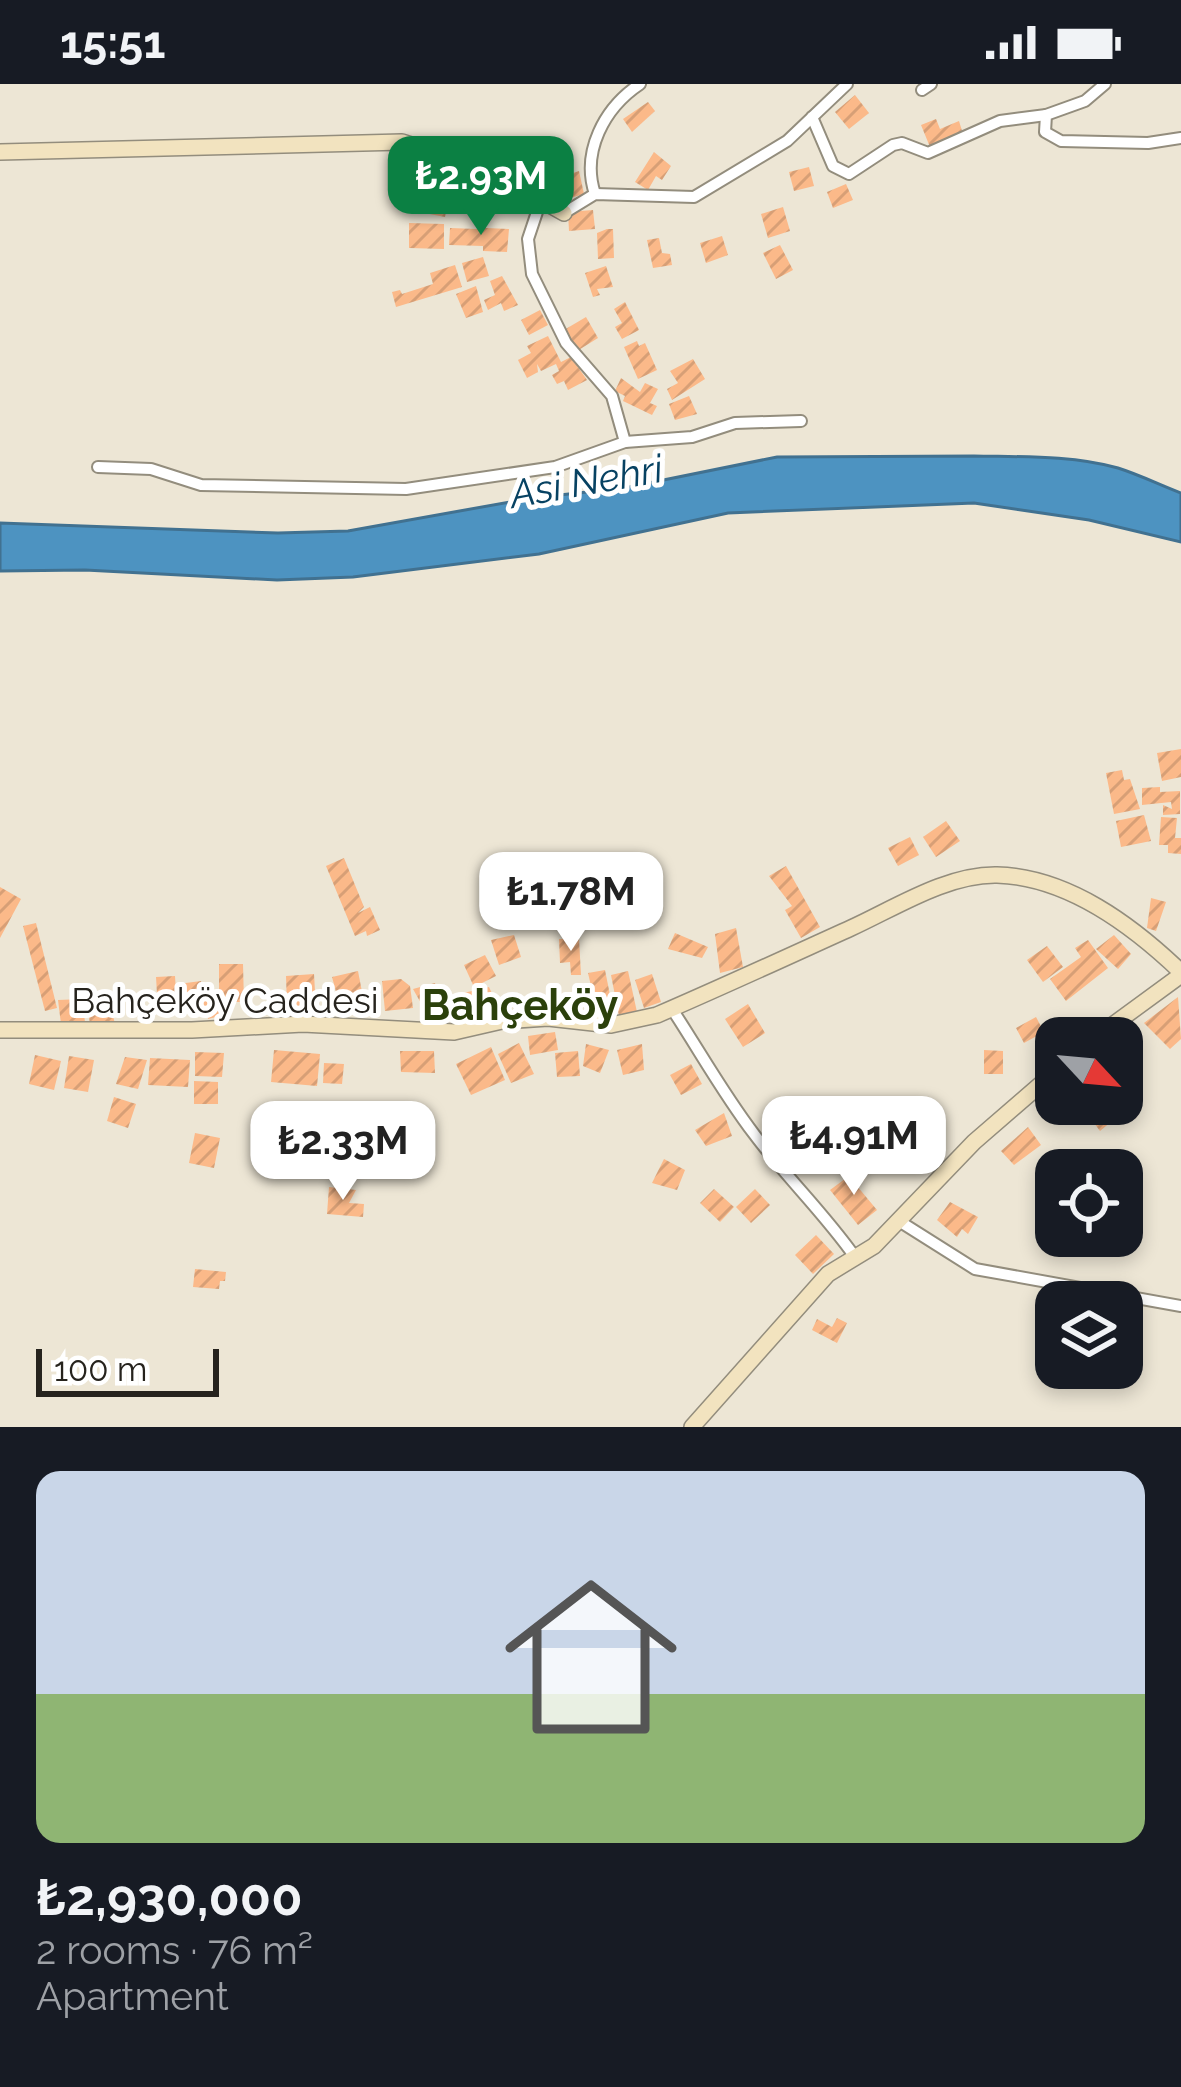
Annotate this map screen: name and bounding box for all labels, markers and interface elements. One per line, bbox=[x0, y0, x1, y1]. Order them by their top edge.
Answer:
text: 15:51 bbox=[60, 16, 165, 69]
pin: ₺2.93M bbox=[383, 136, 579, 238]
text: ₺2.93M bbox=[415, 152, 547, 198]
water label: Asi Nehri bbox=[504, 445, 668, 517]
pin: ₺1.78M bbox=[473, 852, 669, 954]
text: ₺1.78M bbox=[506, 868, 636, 914]
street label: Bahçeköy Caddesi bbox=[71, 979, 379, 1021]
district label: Bahçeköy bbox=[422, 981, 618, 1030]
north arrow bbox=[1035, 1017, 1143, 1125]
map controls bbox=[1035, 1017, 1143, 1389]
pin: ₺4.91M bbox=[756, 1096, 952, 1198]
pin: ₺2.33M bbox=[245, 1101, 441, 1203]
text: ₺4.91M bbox=[789, 1112, 919, 1158]
text: ₺2.33M bbox=[277, 1117, 409, 1163]
button: locate bbox=[1035, 1149, 1143, 1257]
button: layers bbox=[1035, 1281, 1143, 1389]
scale bar bbox=[36, 1343, 219, 1396]
text: 100 m bbox=[54, 1350, 147, 1389]
icon: home bbox=[483, 1549, 699, 1765]
text: ₺2,930,000 bbox=[36, 1867, 302, 1927]
text: 2 rooms · 76 m² bbox=[36, 1927, 313, 1973]
text: Apartment bbox=[36, 1973, 229, 2019]

